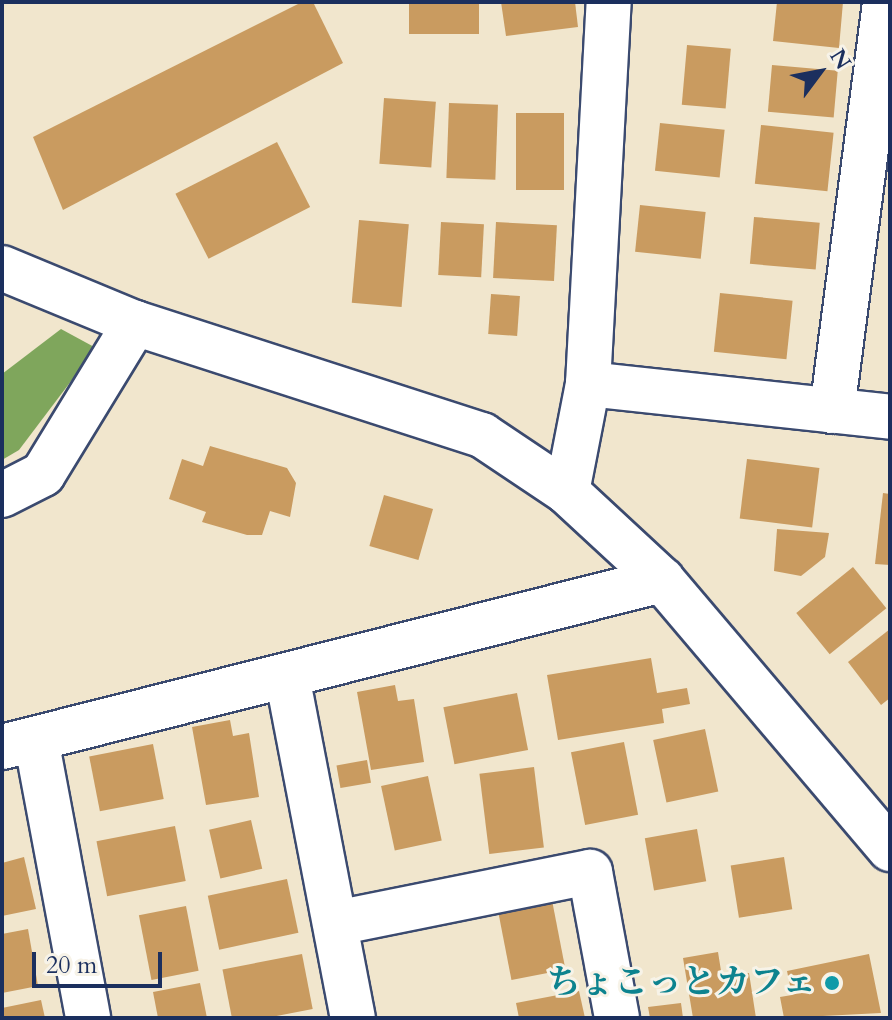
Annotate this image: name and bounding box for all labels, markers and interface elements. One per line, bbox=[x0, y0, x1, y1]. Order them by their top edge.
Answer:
north arrow bbox=[780, 32, 860, 112]
text: N bbox=[823, 43, 858, 75]
scale bar bbox=[36, 936, 166, 986]
text: 20 m bbox=[46, 949, 97, 982]
place label: ちょこっとカフェ bbox=[544, 963, 816, 1003]
marker: ちょこっとカフェ bbox=[823, 974, 841, 992]

